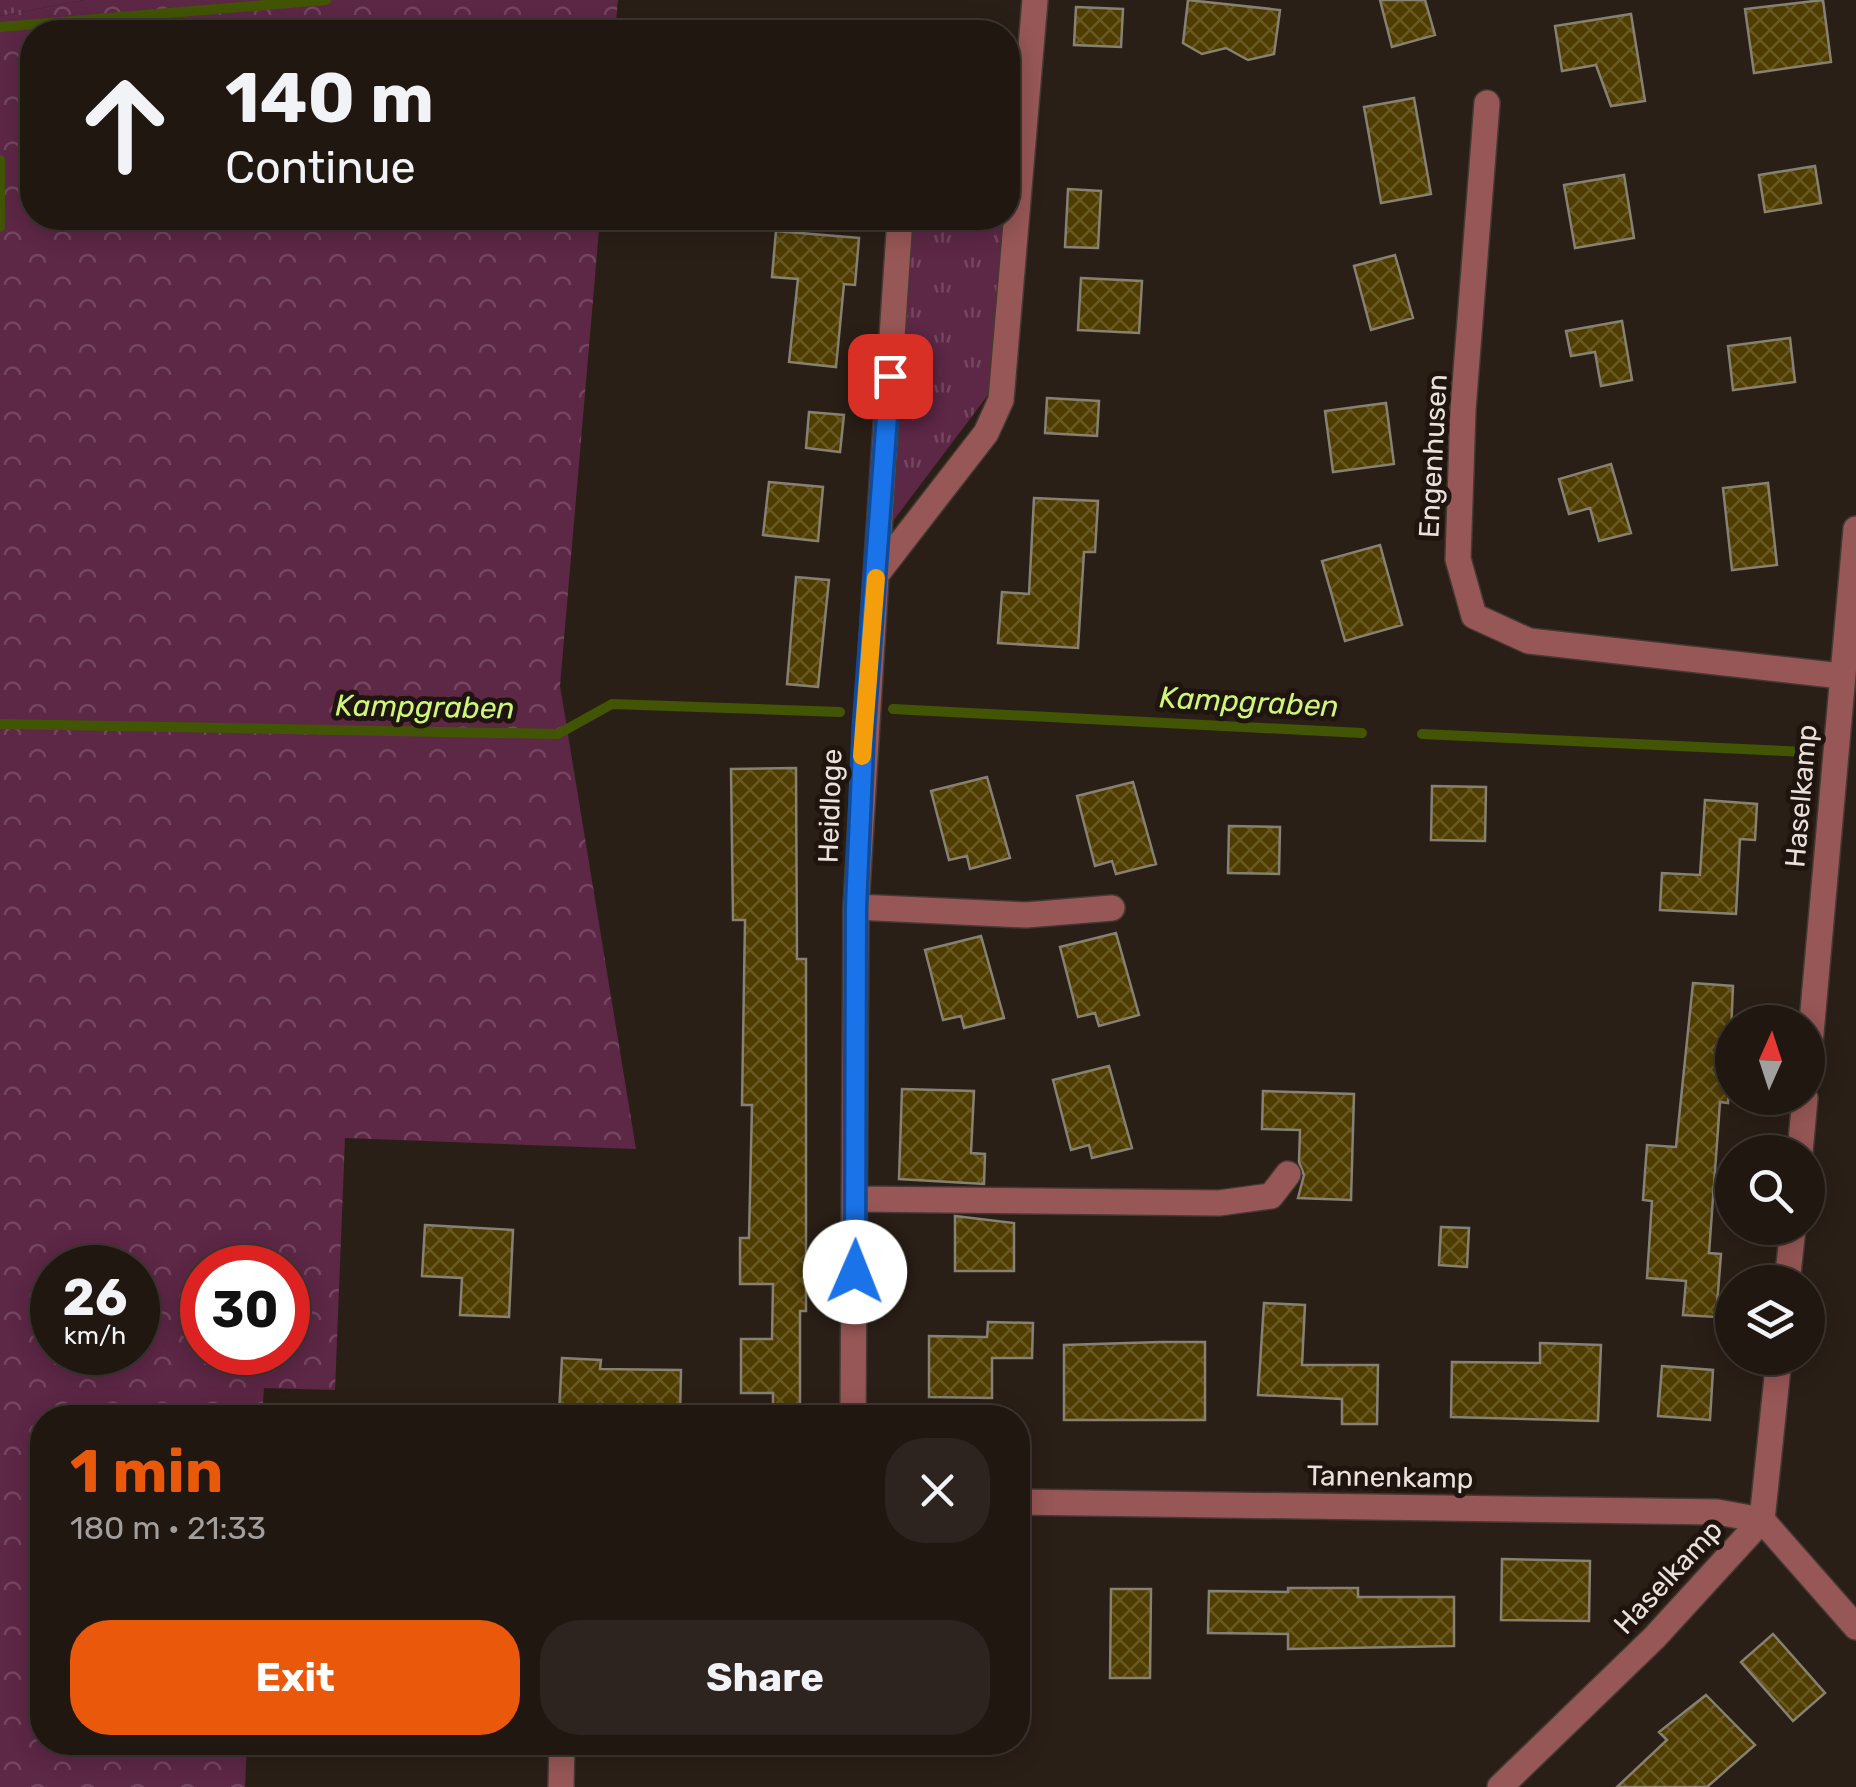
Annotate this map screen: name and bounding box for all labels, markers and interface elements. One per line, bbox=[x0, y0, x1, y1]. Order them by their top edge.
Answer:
text: 140 m bbox=[225, 57, 434, 140]
icon: ahead bbox=[60, 60, 190, 190]
text: Continue bbox=[225, 141, 416, 194]
pin bbox=[848, 334, 933, 419]
icon: arrive bbox=[863, 349, 918, 404]
street label: Engenhusen bbox=[1412, 373, 1454, 539]
water label: Kampgraben bbox=[1158, 679, 1340, 725]
water label: Kampgraben bbox=[335, 687, 515, 727]
street label: Haselkamp bbox=[1778, 723, 1824, 869]
street label: Heidloge bbox=[812, 748, 848, 864]
north arrow bbox=[1715, 1005, 1825, 1115]
map controls bbox=[1715, 1005, 1825, 1375]
button: search bbox=[1715, 1135, 1825, 1245]
position arrow bbox=[803, 1220, 907, 1324]
speed limit sign: 30 bbox=[180, 1245, 310, 1375]
button: layers bbox=[1715, 1265, 1825, 1375]
text: 26 bbox=[62, 1268, 128, 1328]
text: km/h bbox=[64, 1321, 126, 1350]
text: 1 min bbox=[70, 1436, 223, 1507]
button: close bbox=[885, 1438, 990, 1543]
street label: Tannenkamp bbox=[1306, 1459, 1474, 1495]
text: 180 m · 21:33 bbox=[70, 1509, 266, 1547]
street label: Haselkamp bbox=[1607, 1513, 1729, 1641]
button: Exit bbox=[70, 1620, 520, 1735]
button: Share bbox=[540, 1620, 990, 1735]

